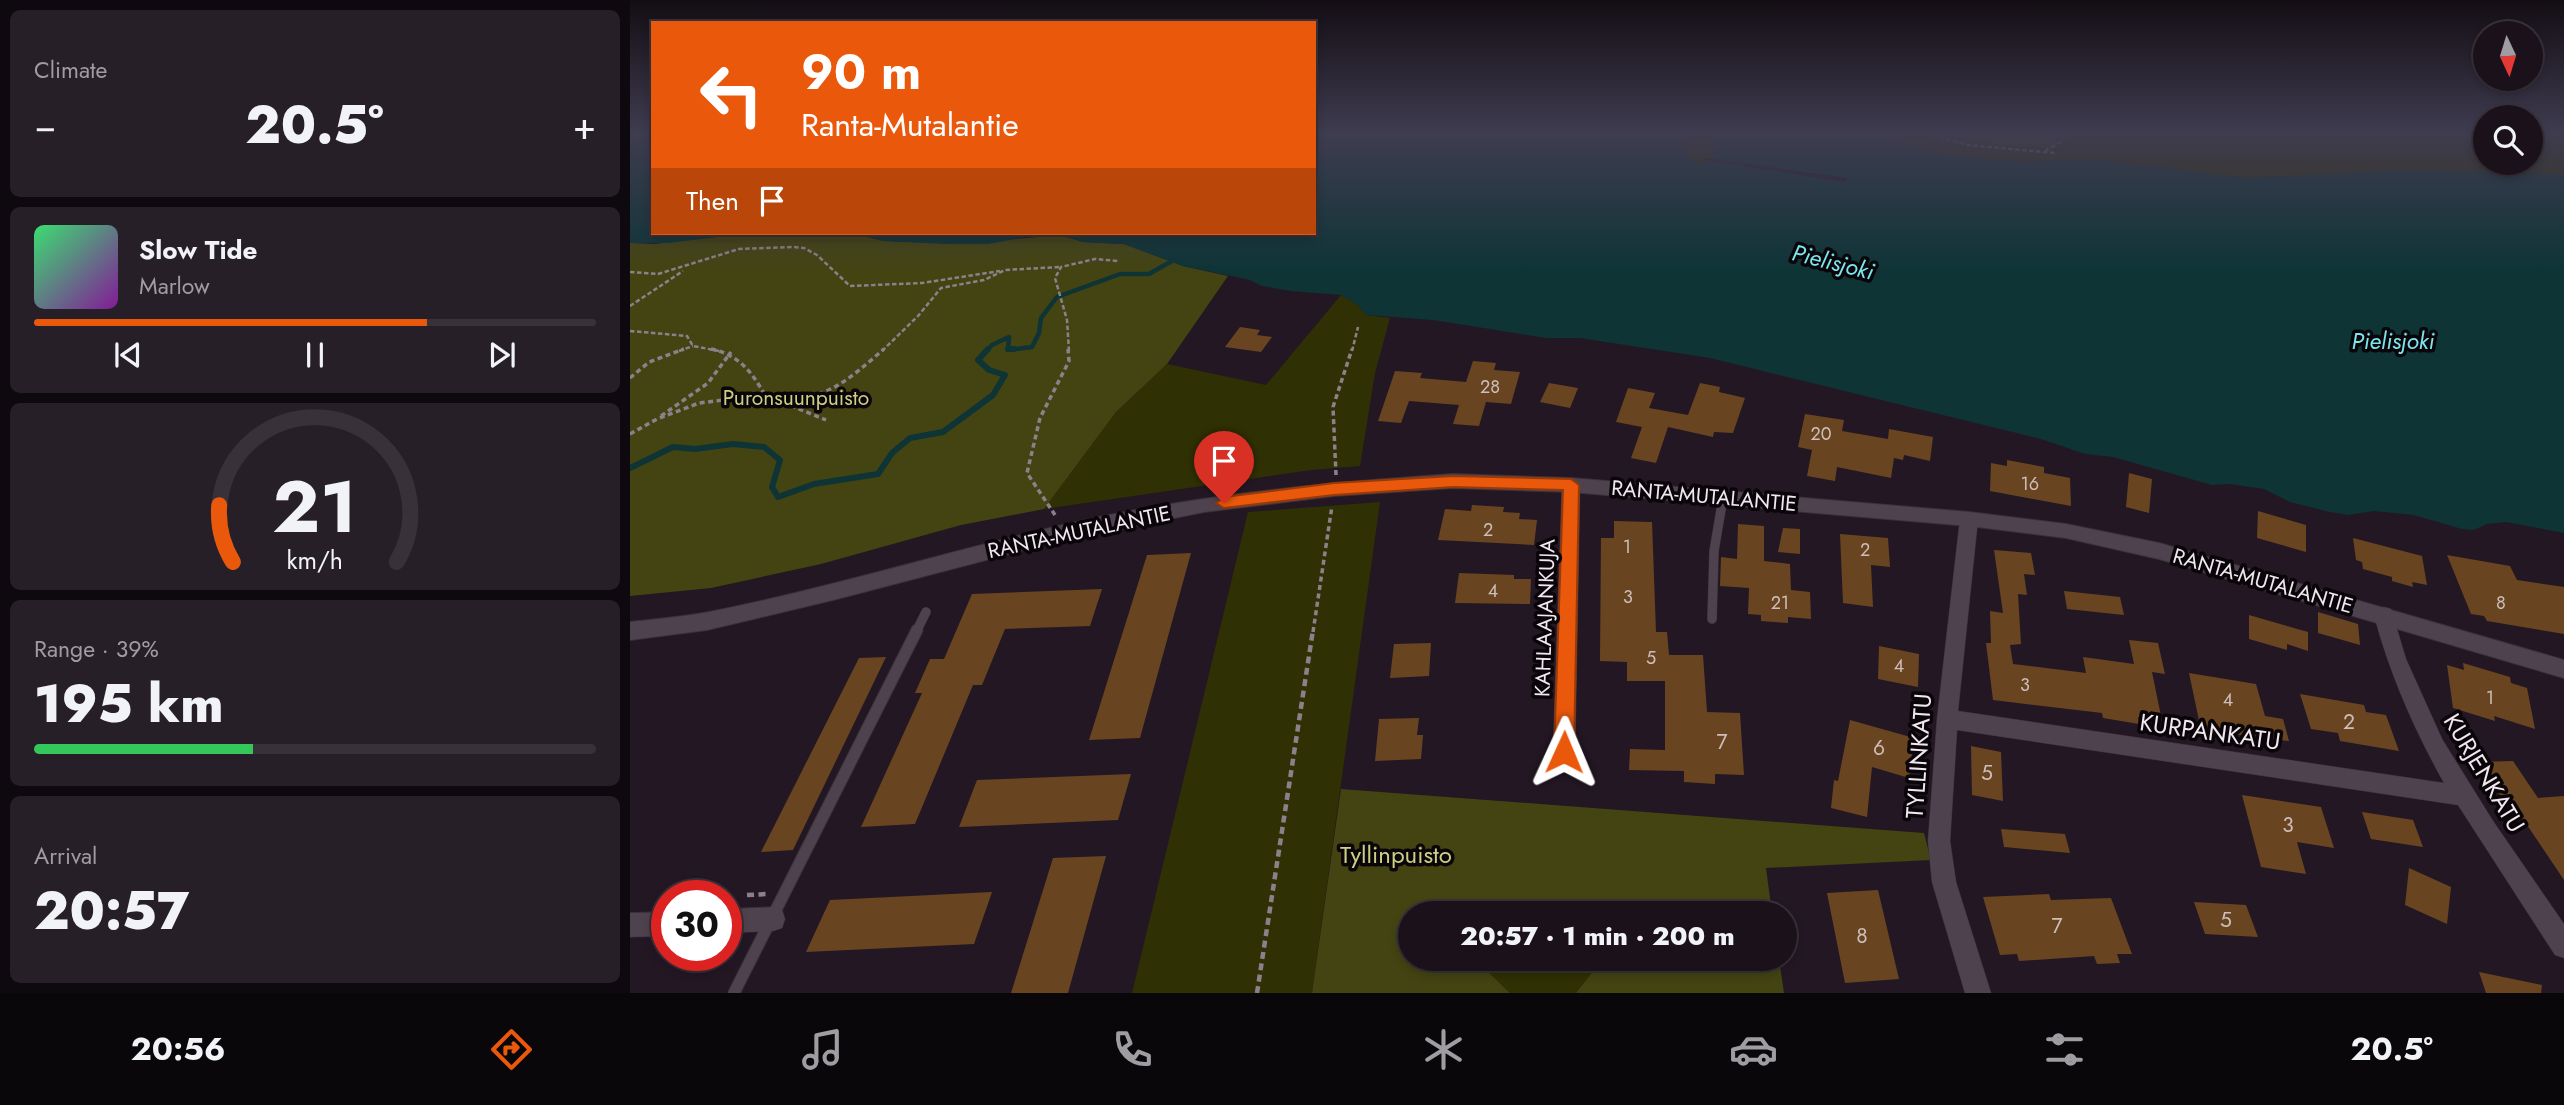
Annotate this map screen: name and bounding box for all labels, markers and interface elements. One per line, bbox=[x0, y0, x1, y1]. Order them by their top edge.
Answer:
north arrow bbox=[2473, 21, 2543, 91]
map controls bbox=[2473, 21, 2543, 175]
text: 90 m bbox=[801, 37, 921, 107]
icon: left bbox=[686, 49, 777, 140]
text: Climate bbox=[34, 53, 107, 87]
text: 20.5° bbox=[245, 87, 384, 163]
text: − bbox=[34, 98, 56, 153]
text: + bbox=[573, 98, 596, 153]
text: Ranta-Mutalantie bbox=[801, 102, 1019, 148]
button: search bbox=[2473, 105, 2543, 175]
text: Then bbox=[686, 182, 739, 220]
icon: arrive bbox=[753, 182, 791, 220]
text: Slow Tide bbox=[139, 231, 258, 269]
water label: Pielisjoki bbox=[1789, 235, 1878, 289]
text: Marlow bbox=[139, 269, 210, 303]
water label: Pielisjoki bbox=[2352, 324, 2436, 358]
icon: previous bbox=[109, 336, 147, 374]
icon: pause bbox=[296, 336, 334, 374]
icon: next bbox=[483, 336, 521, 374]
house number: 28 bbox=[1480, 374, 1500, 400]
park label: Puronsuunpuisto bbox=[723, 383, 869, 413]
house number: 20 bbox=[1810, 421, 1832, 447]
pin bbox=[1194, 431, 1254, 503]
icon: arrive bbox=[1205, 442, 1243, 480]
text: 21 bbox=[273, 455, 357, 560]
house number: 16 bbox=[2021, 471, 2039, 497]
street label: RANTA-MUTALANTIE bbox=[1610, 473, 1798, 519]
street label: RANTA-MUTALANTIE bbox=[985, 498, 1173, 566]
house number: 2 bbox=[1483, 517, 1493, 543]
house number: 1 bbox=[1623, 534, 1631, 560]
house number: 2 bbox=[1860, 537, 1870, 563]
street label: KAHLAAJANKUJA bbox=[1527, 538, 1563, 698]
street label: RANTA-MUTALANTIE bbox=[2169, 541, 2357, 621]
text: km/h bbox=[287, 542, 343, 578]
house number: 4 bbox=[1488, 578, 1498, 604]
house number: 3 bbox=[1623, 584, 1633, 610]
house number: 21 bbox=[1771, 590, 1789, 616]
house number: 8 bbox=[2496, 590, 2506, 616]
text: Range · 39% bbox=[34, 632, 159, 666]
house number: 5 bbox=[1646, 645, 1656, 671]
house number: 4 bbox=[1894, 653, 1904, 679]
text: 195 km bbox=[34, 666, 223, 742]
house number: 3 bbox=[2020, 672, 2030, 698]
house number: 1 bbox=[2486, 685, 2494, 711]
house number: 4 bbox=[2223, 687, 2233, 713]
street label: TYLLINKATU bbox=[1897, 692, 1940, 820]
street label: KURPANKATU bbox=[2137, 704, 2283, 759]
house number: 2 bbox=[2343, 707, 2355, 737]
street label: KURJENKATU bbox=[2435, 707, 2534, 839]
position arrow bbox=[1527, 715, 1601, 789]
house number: 7 bbox=[1716, 727, 1728, 757]
house number: 6 bbox=[1873, 733, 1885, 763]
house number: 5 bbox=[1981, 758, 1993, 788]
house number: 3 bbox=[2282, 810, 2294, 840]
park label: Tyllinpuisto bbox=[1340, 837, 1452, 872]
text: Arrival bbox=[34, 839, 97, 873]
text: 20:57 bbox=[34, 873, 189, 949]
speed limit sign: 30 bbox=[651, 880, 742, 971]
house number: 5 bbox=[2220, 905, 2232, 935]
house number: 7 bbox=[2051, 911, 2063, 941]
text: 20:57 · 1 min · 200 m bbox=[1460, 917, 1735, 955]
house number: 8 bbox=[1856, 921, 1868, 951]
icon: directions bbox=[487, 1025, 536, 1074]
icon: music bbox=[798, 1025, 847, 1074]
icon: phone bbox=[1108, 1025, 1157, 1074]
icon: climate bbox=[1419, 1025, 1468, 1074]
icon: car bbox=[1729, 1025, 1778, 1074]
icon: filters bbox=[2040, 1025, 2089, 1074]
text: 20:56 bbox=[131, 1026, 225, 1072]
text: 20.5° bbox=[2350, 1026, 2433, 1072]

